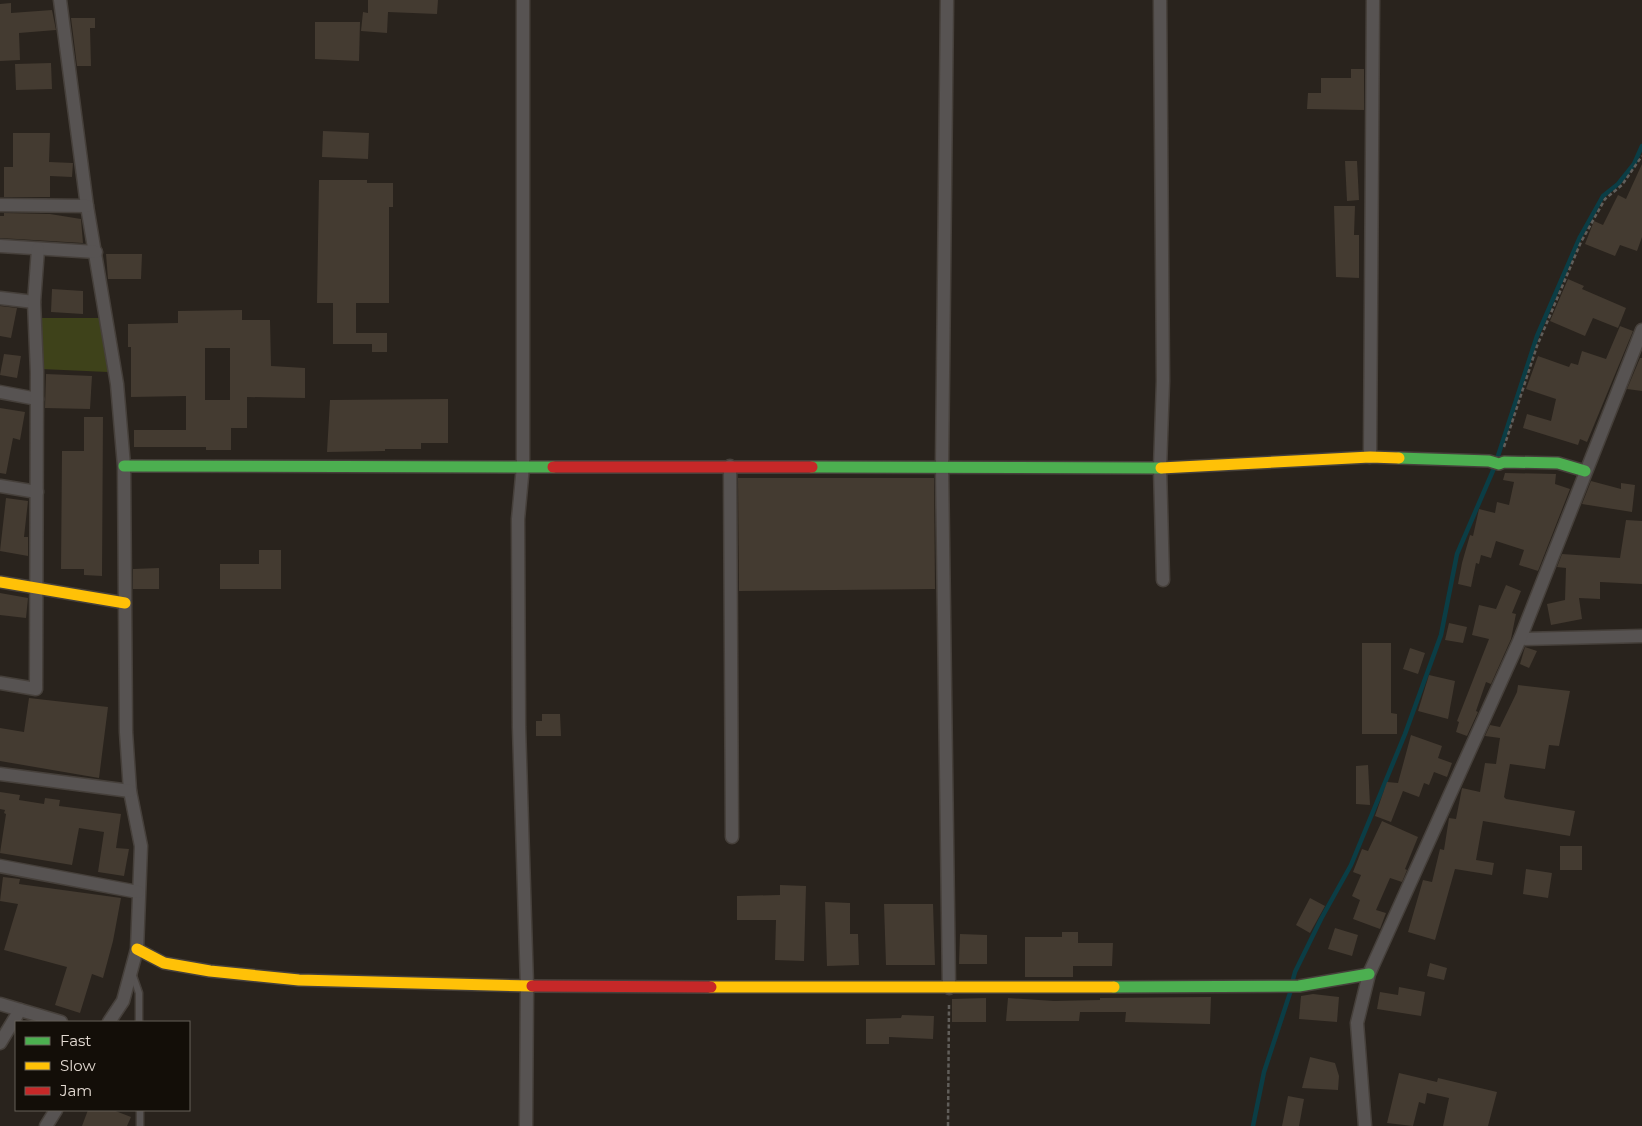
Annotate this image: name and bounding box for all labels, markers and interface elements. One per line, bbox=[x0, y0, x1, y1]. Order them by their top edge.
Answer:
legend bbox=[15, 1021, 190, 1111]
text: Fast bbox=[60, 1031, 91, 1050]
text: Slow bbox=[60, 1056, 96, 1075]
text: Jam bbox=[59, 1081, 92, 1100]

